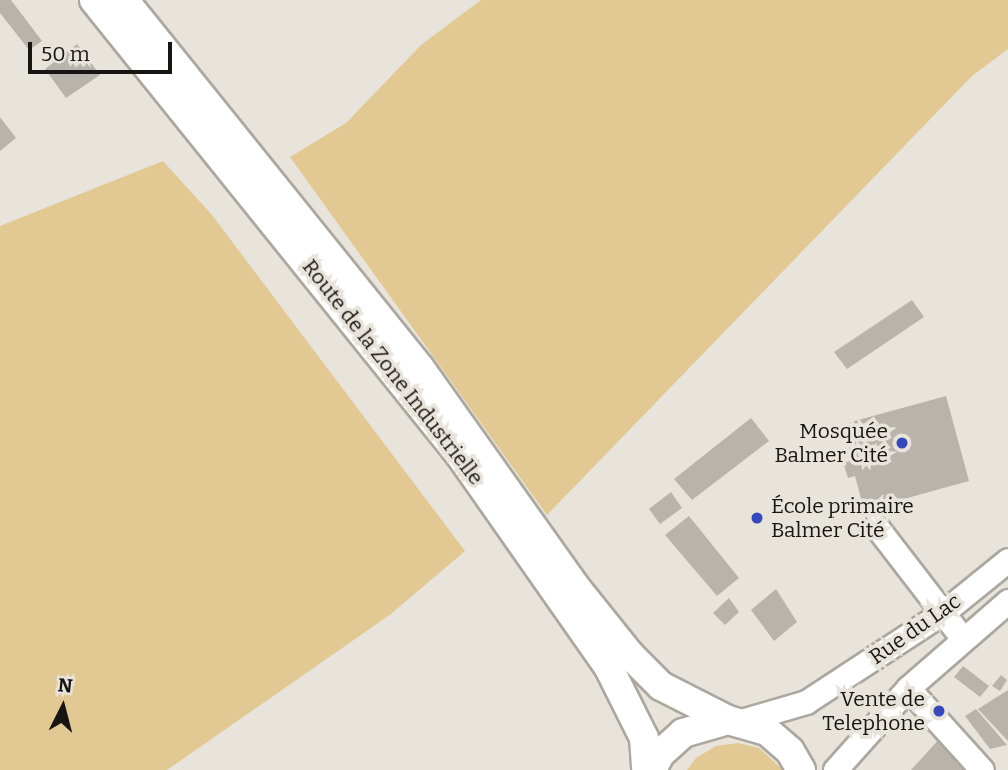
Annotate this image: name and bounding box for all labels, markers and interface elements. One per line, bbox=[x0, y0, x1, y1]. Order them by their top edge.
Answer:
scale bar bbox=[32, 28, 175, 72]
text: 50 m bbox=[41, 41, 90, 67]
street label: Route de la Zone Industrielle bbox=[297, 254, 489, 490]
place label: Mosquée Balmer Cité bbox=[774, 418, 888, 468]
marker: Mosquée Balmer Cité bbox=[894, 435, 910, 451]
place label: École primaire Balmer Cité bbox=[771, 493, 914, 543]
marker: École primaire Balmer Cité bbox=[749, 510, 765, 526]
street label: Rue du Lac bbox=[865, 588, 965, 670]
north arrow bbox=[28, 672, 98, 742]
text: N bbox=[57, 673, 74, 698]
place label: Vente de Telephone bbox=[822, 686, 925, 736]
marker: Vente de Telephone bbox=[931, 703, 947, 719]

